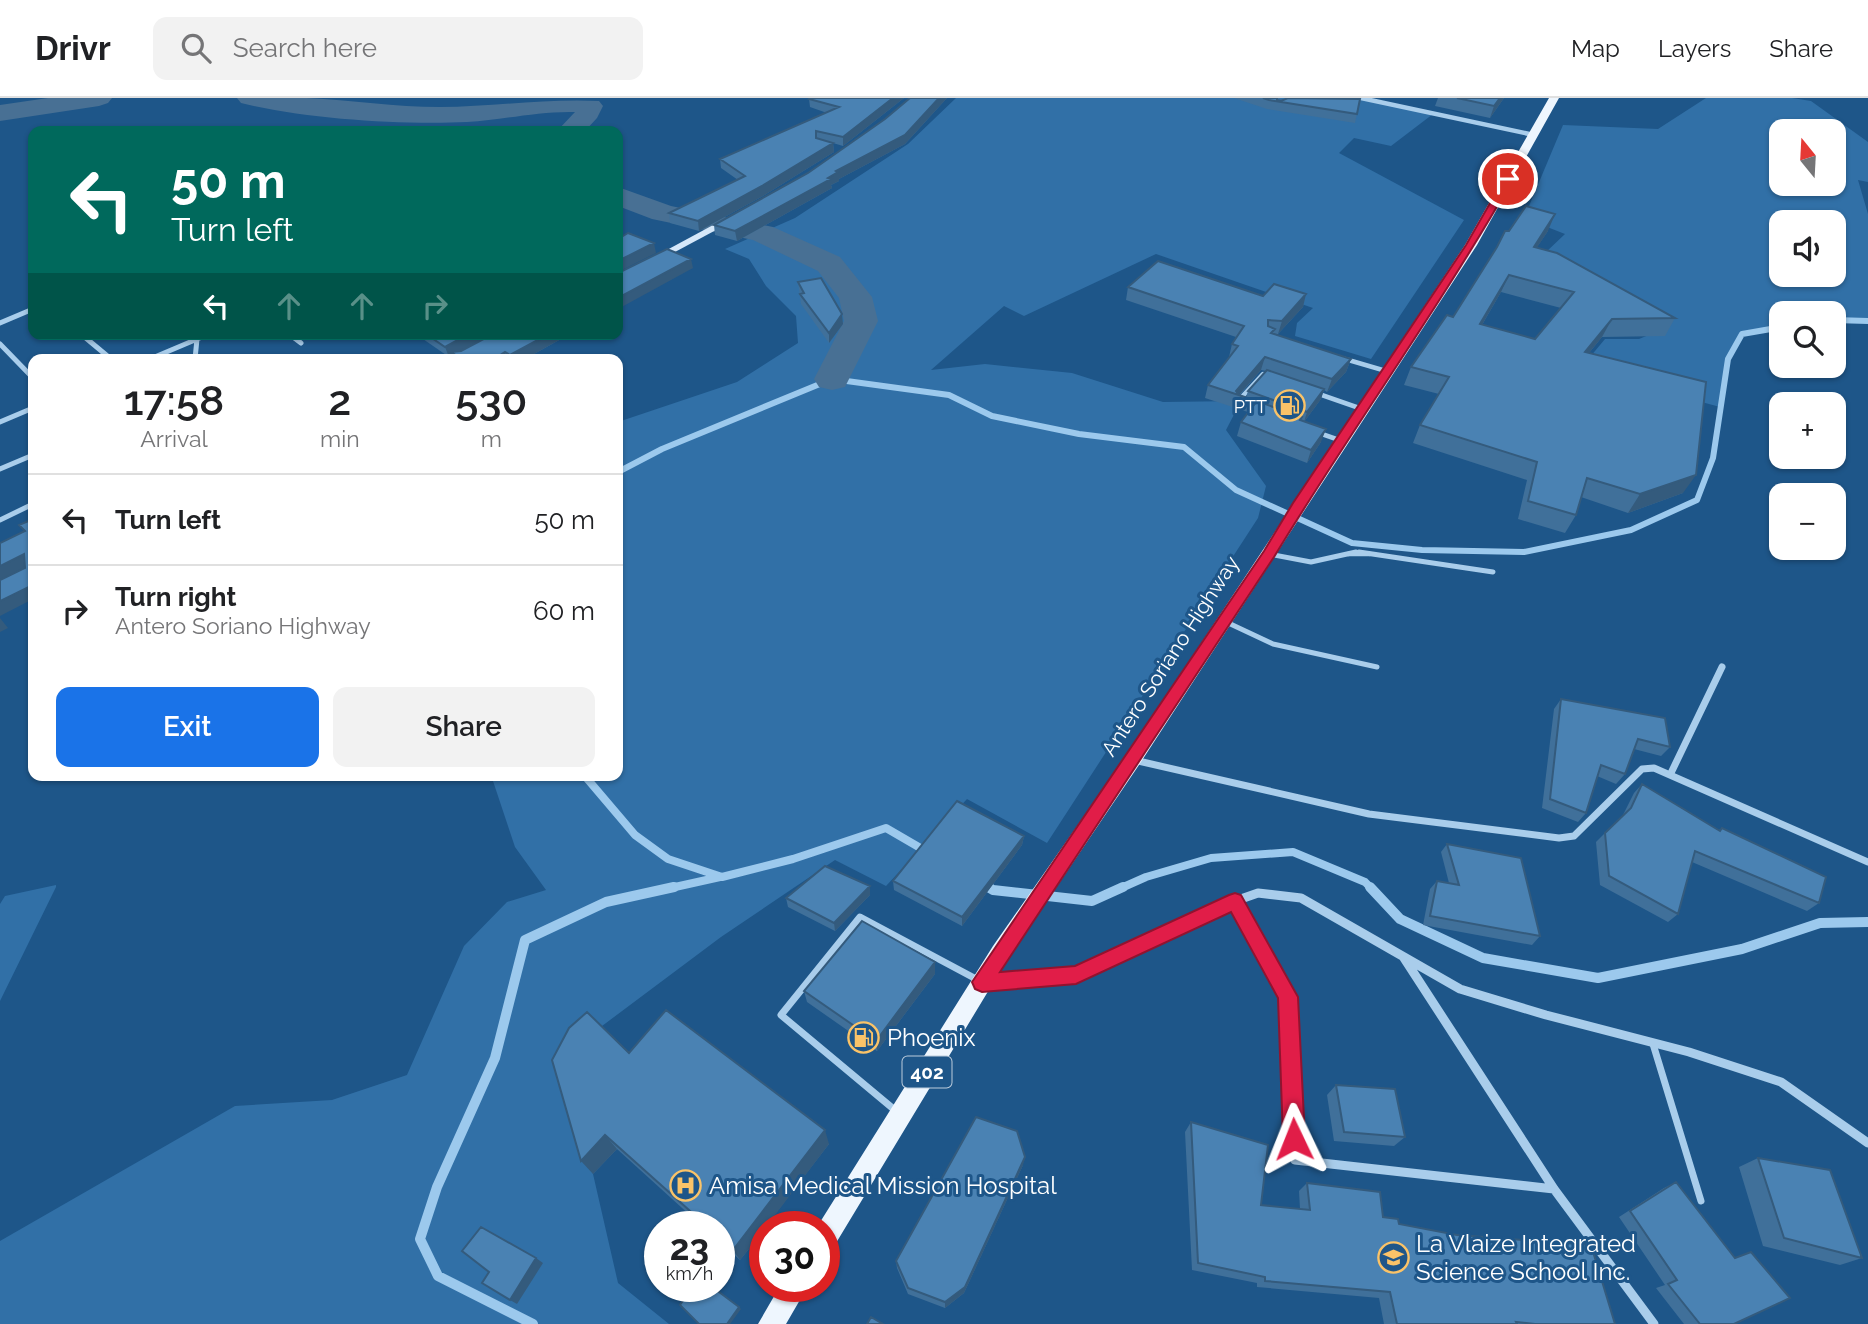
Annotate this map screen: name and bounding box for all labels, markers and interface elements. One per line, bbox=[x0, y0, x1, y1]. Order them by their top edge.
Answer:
search box bbox=[153, 17, 643, 80]
text: Drivr bbox=[35, 29, 111, 68]
icon: search bbox=[177, 29, 215, 67]
text: Search here bbox=[233, 33, 377, 63]
text: Map bbox=[1571, 34, 1620, 63]
text: Layers bbox=[1658, 34, 1731, 63]
text: Share bbox=[1769, 34, 1833, 63]
north arrow bbox=[1769, 119, 1846, 196]
map controls bbox=[1769, 119, 1846, 560]
pin bbox=[1478, 149, 1538, 209]
text: 50 m bbox=[171, 152, 286, 209]
icon: left bbox=[56, 154, 147, 245]
icon: arrive bbox=[1489, 160, 1527, 198]
button: sound bbox=[1769, 210, 1846, 287]
text: Turn left bbox=[171, 211, 293, 248]
icon: left bbox=[197, 287, 235, 325]
icon: ahead bbox=[270, 287, 308, 325]
icon: ahead bbox=[343, 287, 381, 325]
icon: right bbox=[416, 287, 454, 325]
button: search bbox=[1769, 301, 1846, 378]
text: 17:58 bbox=[124, 376, 224, 425]
text: 2 bbox=[328, 376, 351, 425]
text: 530 bbox=[455, 376, 527, 425]
fuel station icon: PTT bbox=[1273, 389, 1307, 423]
button: + bbox=[1769, 392, 1846, 469]
place label: PTT bbox=[1234, 396, 1267, 417]
text: Arrival bbox=[140, 425, 208, 452]
text: min bbox=[320, 425, 360, 452]
text: m bbox=[481, 425, 502, 452]
button: − bbox=[1769, 483, 1846, 560]
icon: left bbox=[56, 501, 94, 539]
text: Turn left bbox=[115, 505, 221, 535]
text: 50 m bbox=[534, 505, 595, 535]
street label: Antero Soriano Highway bbox=[1096, 551, 1244, 761]
text: Turn right bbox=[115, 582, 236, 612]
icon: right bbox=[56, 592, 94, 630]
text: 60 m bbox=[533, 596, 595, 626]
text: Antero Soriano Highway bbox=[115, 612, 371, 639]
button: Exit bbox=[56, 687, 319, 767]
button: Share bbox=[333, 687, 595, 767]
fuel station icon: Phoenix bbox=[847, 1020, 881, 1054]
place label: Phoenix bbox=[887, 1023, 976, 1052]
road number: 402 bbox=[902, 1056, 951, 1088]
position arrow bbox=[1257, 1102, 1331, 1176]
hospital icon: Amisa Medical Mission Hospital bbox=[669, 1168, 703, 1202]
place label: Amisa Medical Mission Hospital bbox=[709, 1171, 1057, 1200]
speed limit sign: 30 bbox=[749, 1211, 840, 1302]
text: 23 bbox=[670, 1227, 709, 1268]
place label: La Vlaize Integrated Science School Inc. bbox=[1416, 1229, 1636, 1286]
school or university icon: La Vlaize Integrated Science School Inc. bbox=[1376, 1240, 1410, 1274]
text: km/h bbox=[666, 1263, 713, 1284]

